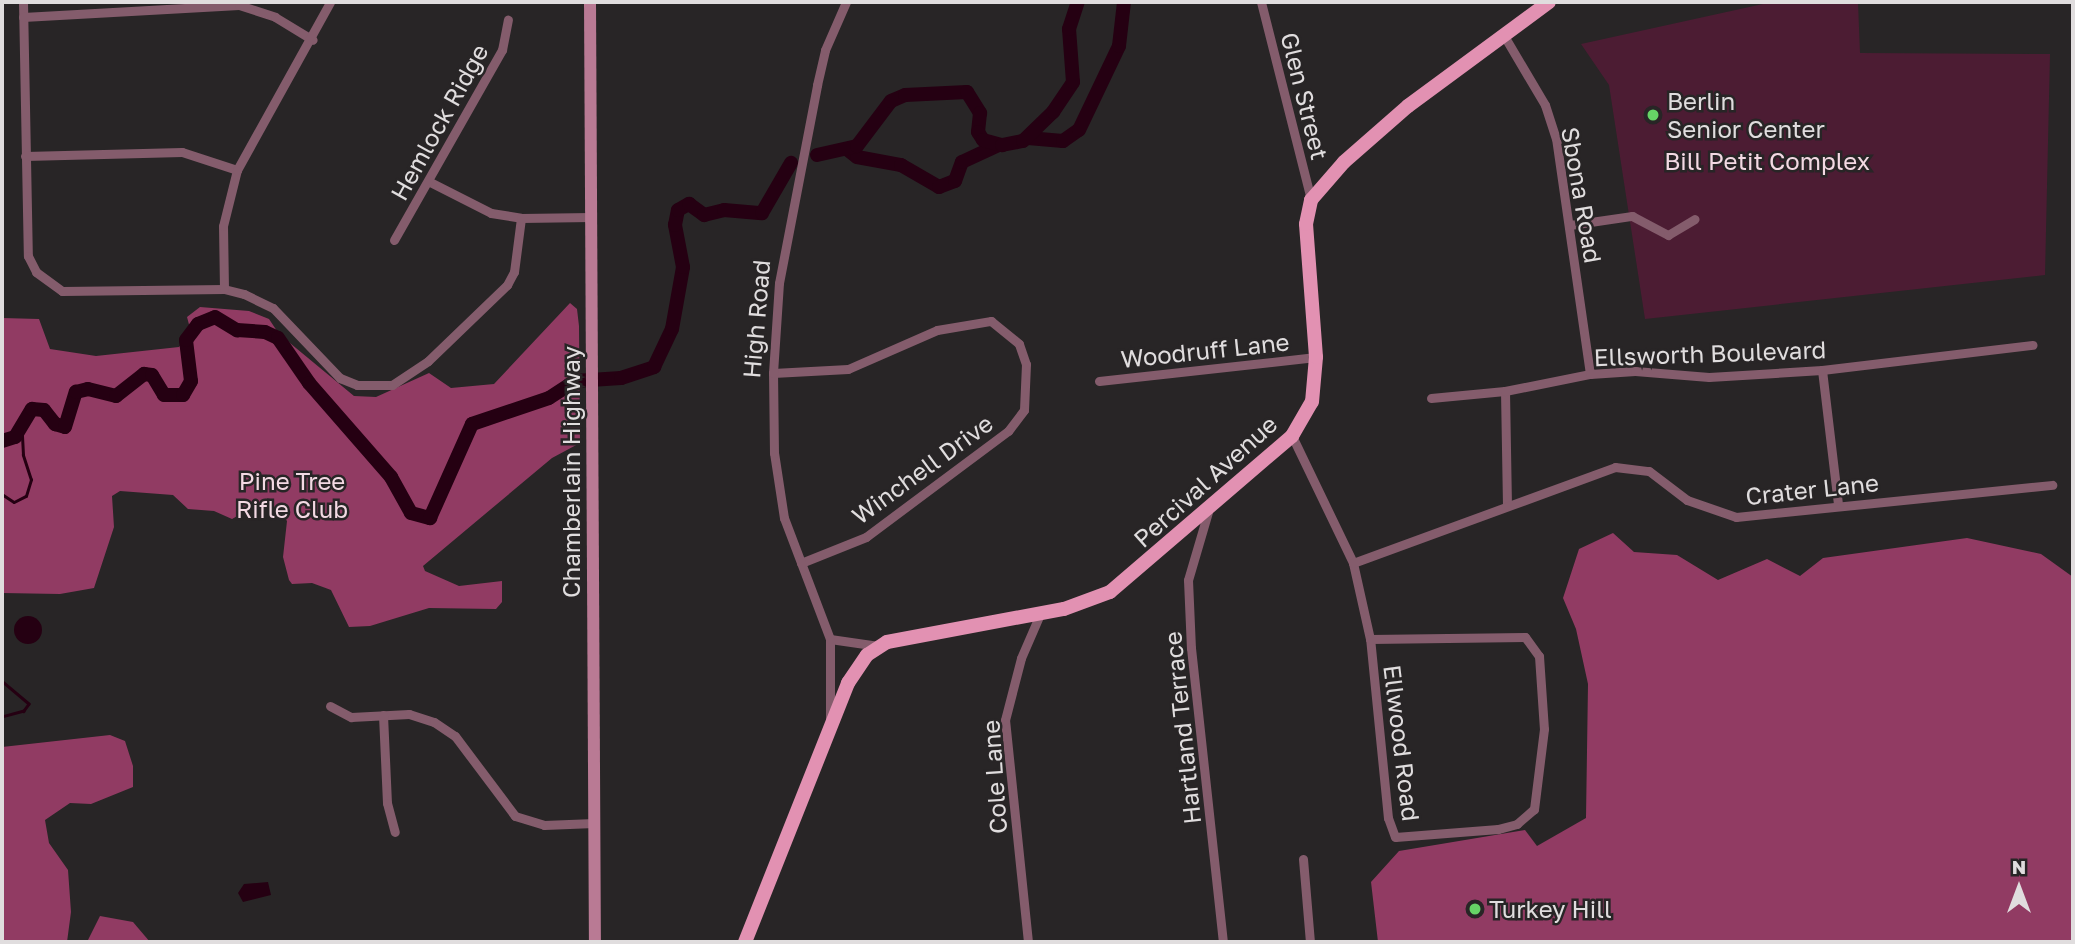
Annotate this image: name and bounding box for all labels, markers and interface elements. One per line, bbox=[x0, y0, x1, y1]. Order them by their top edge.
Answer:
street label: Glen Street bbox=[1275, 29, 1335, 163]
street label: Hemlock Ridge bbox=[384, 39, 494, 205]
place label: Berlin Senior Center bbox=[1667, 87, 1825, 143]
marker: Berlin Senior Center bbox=[1645, 107, 1661, 123]
street label: Sbona Road bbox=[1556, 125, 1608, 265]
park label: Bill Petit Complex bbox=[1664, 147, 1870, 175]
street label: High Road bbox=[736, 258, 776, 380]
street label: Woodruff Lane bbox=[1119, 327, 1291, 373]
street label: Ellsworth Boulevard bbox=[1593, 335, 1827, 371]
street label: Chamberlain Highway bbox=[557, 346, 585, 598]
street label: Winchell Drive bbox=[846, 408, 998, 530]
street label: Percival Avenue bbox=[1127, 409, 1283, 553]
park label: Pine Tree Rifle Club bbox=[236, 467, 348, 523]
street label: Crater Lane bbox=[1744, 468, 1880, 510]
street label: Hartland Terrace bbox=[1158, 630, 1206, 826]
street label: Ellwood Road bbox=[1378, 663, 1426, 823]
street label: Cole Lane bbox=[976, 719, 1012, 835]
north arrow bbox=[1984, 853, 2054, 923]
text: N bbox=[2012, 855, 2026, 878]
place label: Turkey Hill bbox=[1489, 895, 1612, 923]
marker: Turkey Hill bbox=[1467, 901, 1483, 917]

